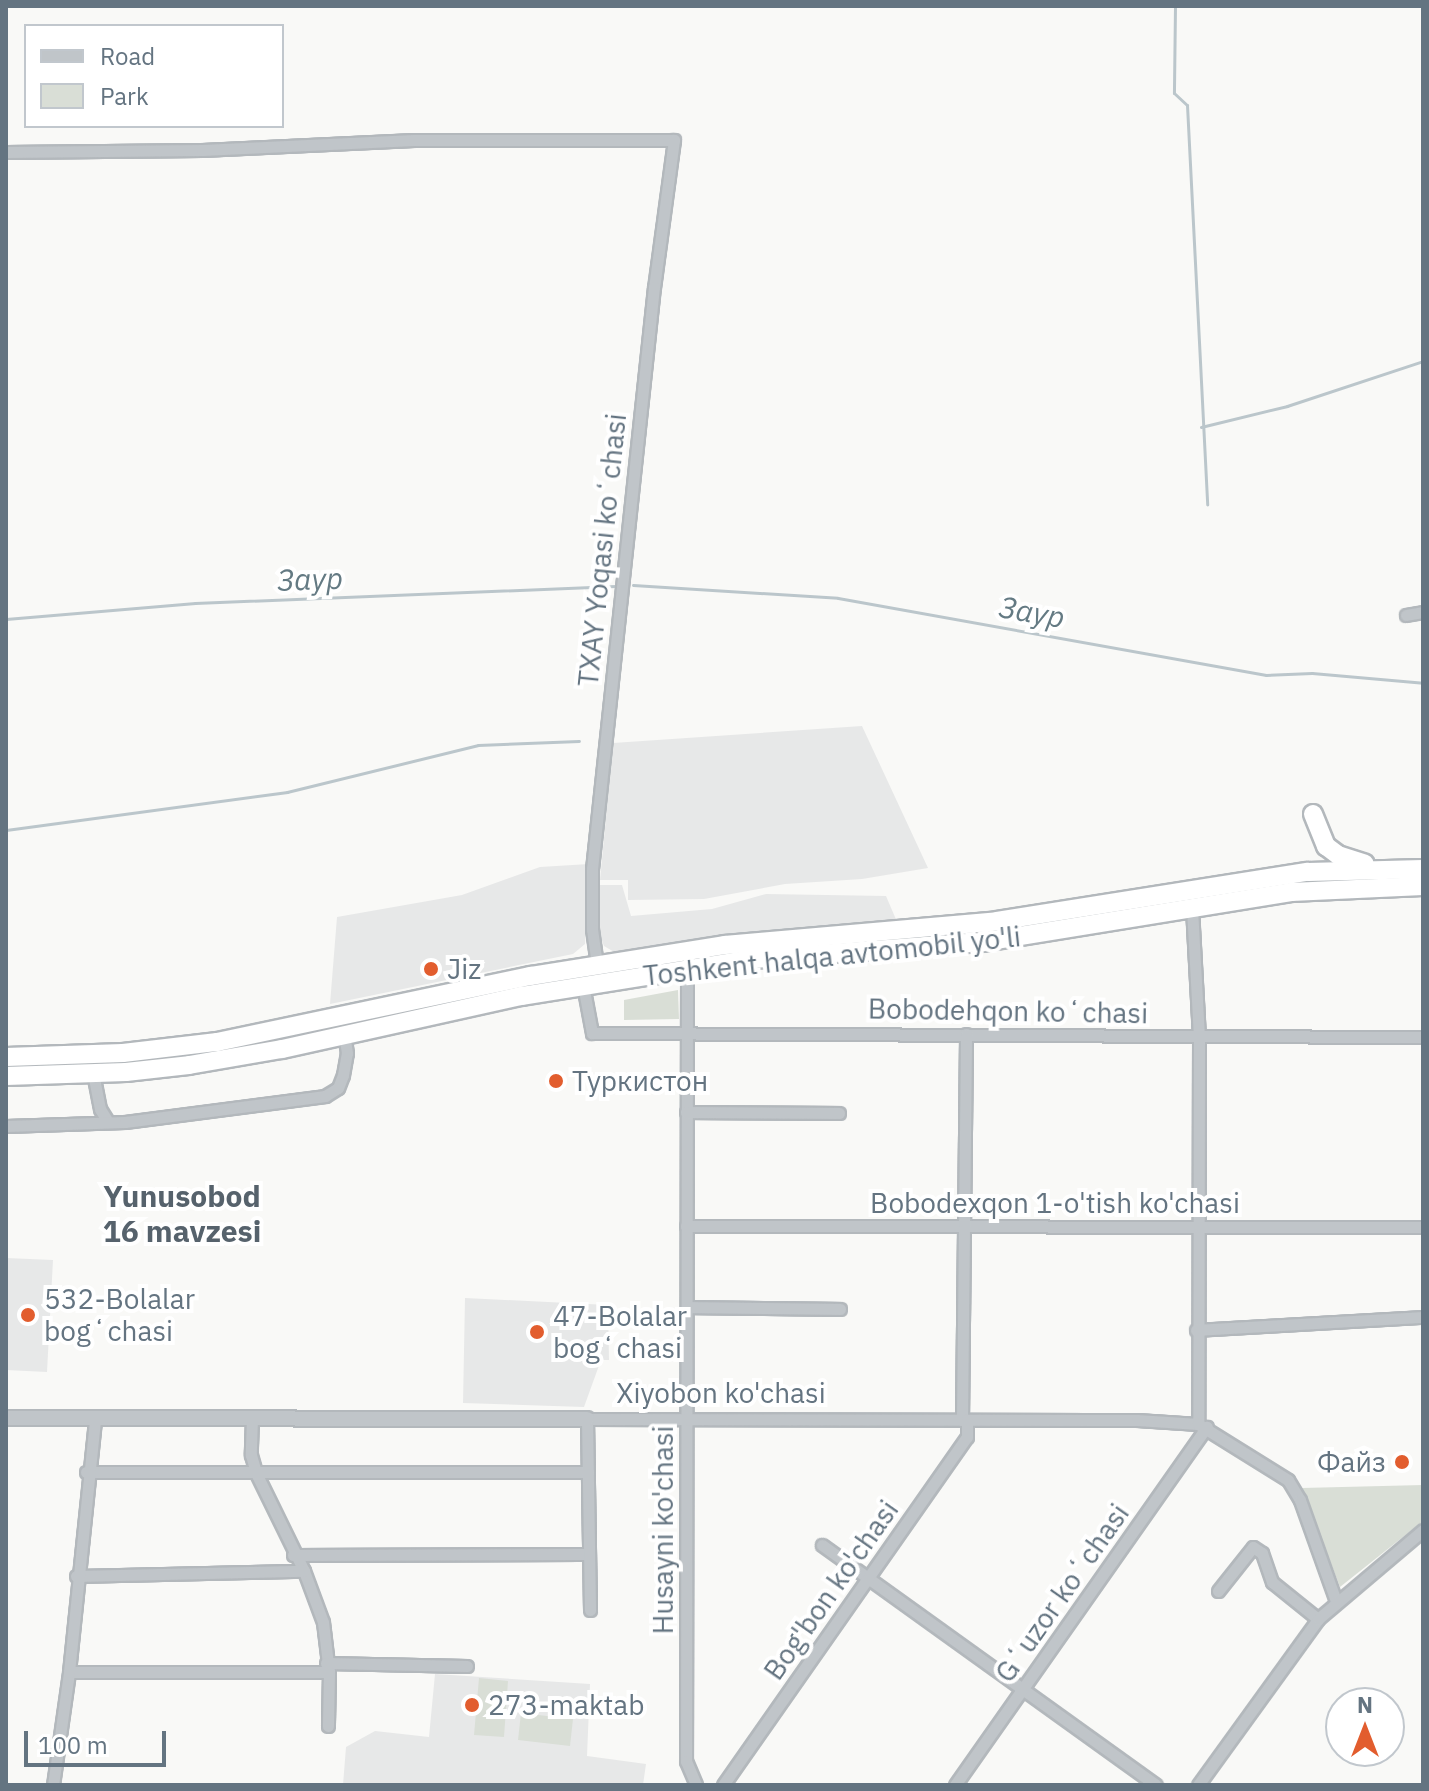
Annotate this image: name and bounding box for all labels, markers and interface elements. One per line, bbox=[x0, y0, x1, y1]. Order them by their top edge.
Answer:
legend bbox=[24, 24, 284, 128]
text: Road bbox=[100, 40, 155, 72]
text: Park bbox=[100, 80, 149, 112]
street label: TXAY Yoqasi koʻchasi bbox=[571, 412, 633, 688]
water label: Заур bbox=[276, 560, 344, 598]
water label: Заур bbox=[996, 589, 1068, 635]
street label: Toshkent halqa avtomobil yo'li bbox=[641, 919, 1023, 993]
place label: Jiz bbox=[447, 952, 481, 986]
marker: Jiz bbox=[422, 960, 440, 978]
street label: Bobodehqon koʻchasi bbox=[868, 992, 1148, 1030]
place label: Туркистон bbox=[572, 1064, 708, 1098]
marker: Туркистон bbox=[547, 1072, 565, 1090]
district label: Yunusobod 16 mavzesi bbox=[103, 1178, 261, 1248]
street label: Bobodexqon 1-o'tish ko'chasi bbox=[870, 1186, 1240, 1220]
place label: 532-Bolalar bogʻchasi bbox=[44, 1282, 195, 1348]
place label: 47-Bolalar bogʻchasi bbox=[553, 1299, 687, 1365]
marker: 532-Bolalar bogʻchasi bbox=[19, 1306, 37, 1324]
marker: 47-Bolalar bogʻchasi bbox=[528, 1323, 546, 1341]
street label: Xiyobon ko'chasi bbox=[616, 1376, 826, 1410]
street label: Husayni ko'chasi bbox=[646, 1426, 680, 1634]
place label: Файз bbox=[1317, 1445, 1386, 1479]
marker: Файз bbox=[1393, 1453, 1411, 1471]
street label: Bog'bon ko'chasi bbox=[757, 1494, 905, 1686]
street label: Gʻuzor koʻchasi bbox=[988, 1497, 1136, 1689]
north arrow bbox=[1325, 1687, 1405, 1767]
place label: 273-maktab bbox=[488, 1688, 644, 1722]
text: N bbox=[1357, 1690, 1373, 1719]
marker: 273-maktab bbox=[463, 1696, 481, 1714]
scale bar bbox=[28, 1715, 170, 1765]
text: 100 m bbox=[38, 1729, 108, 1761]

